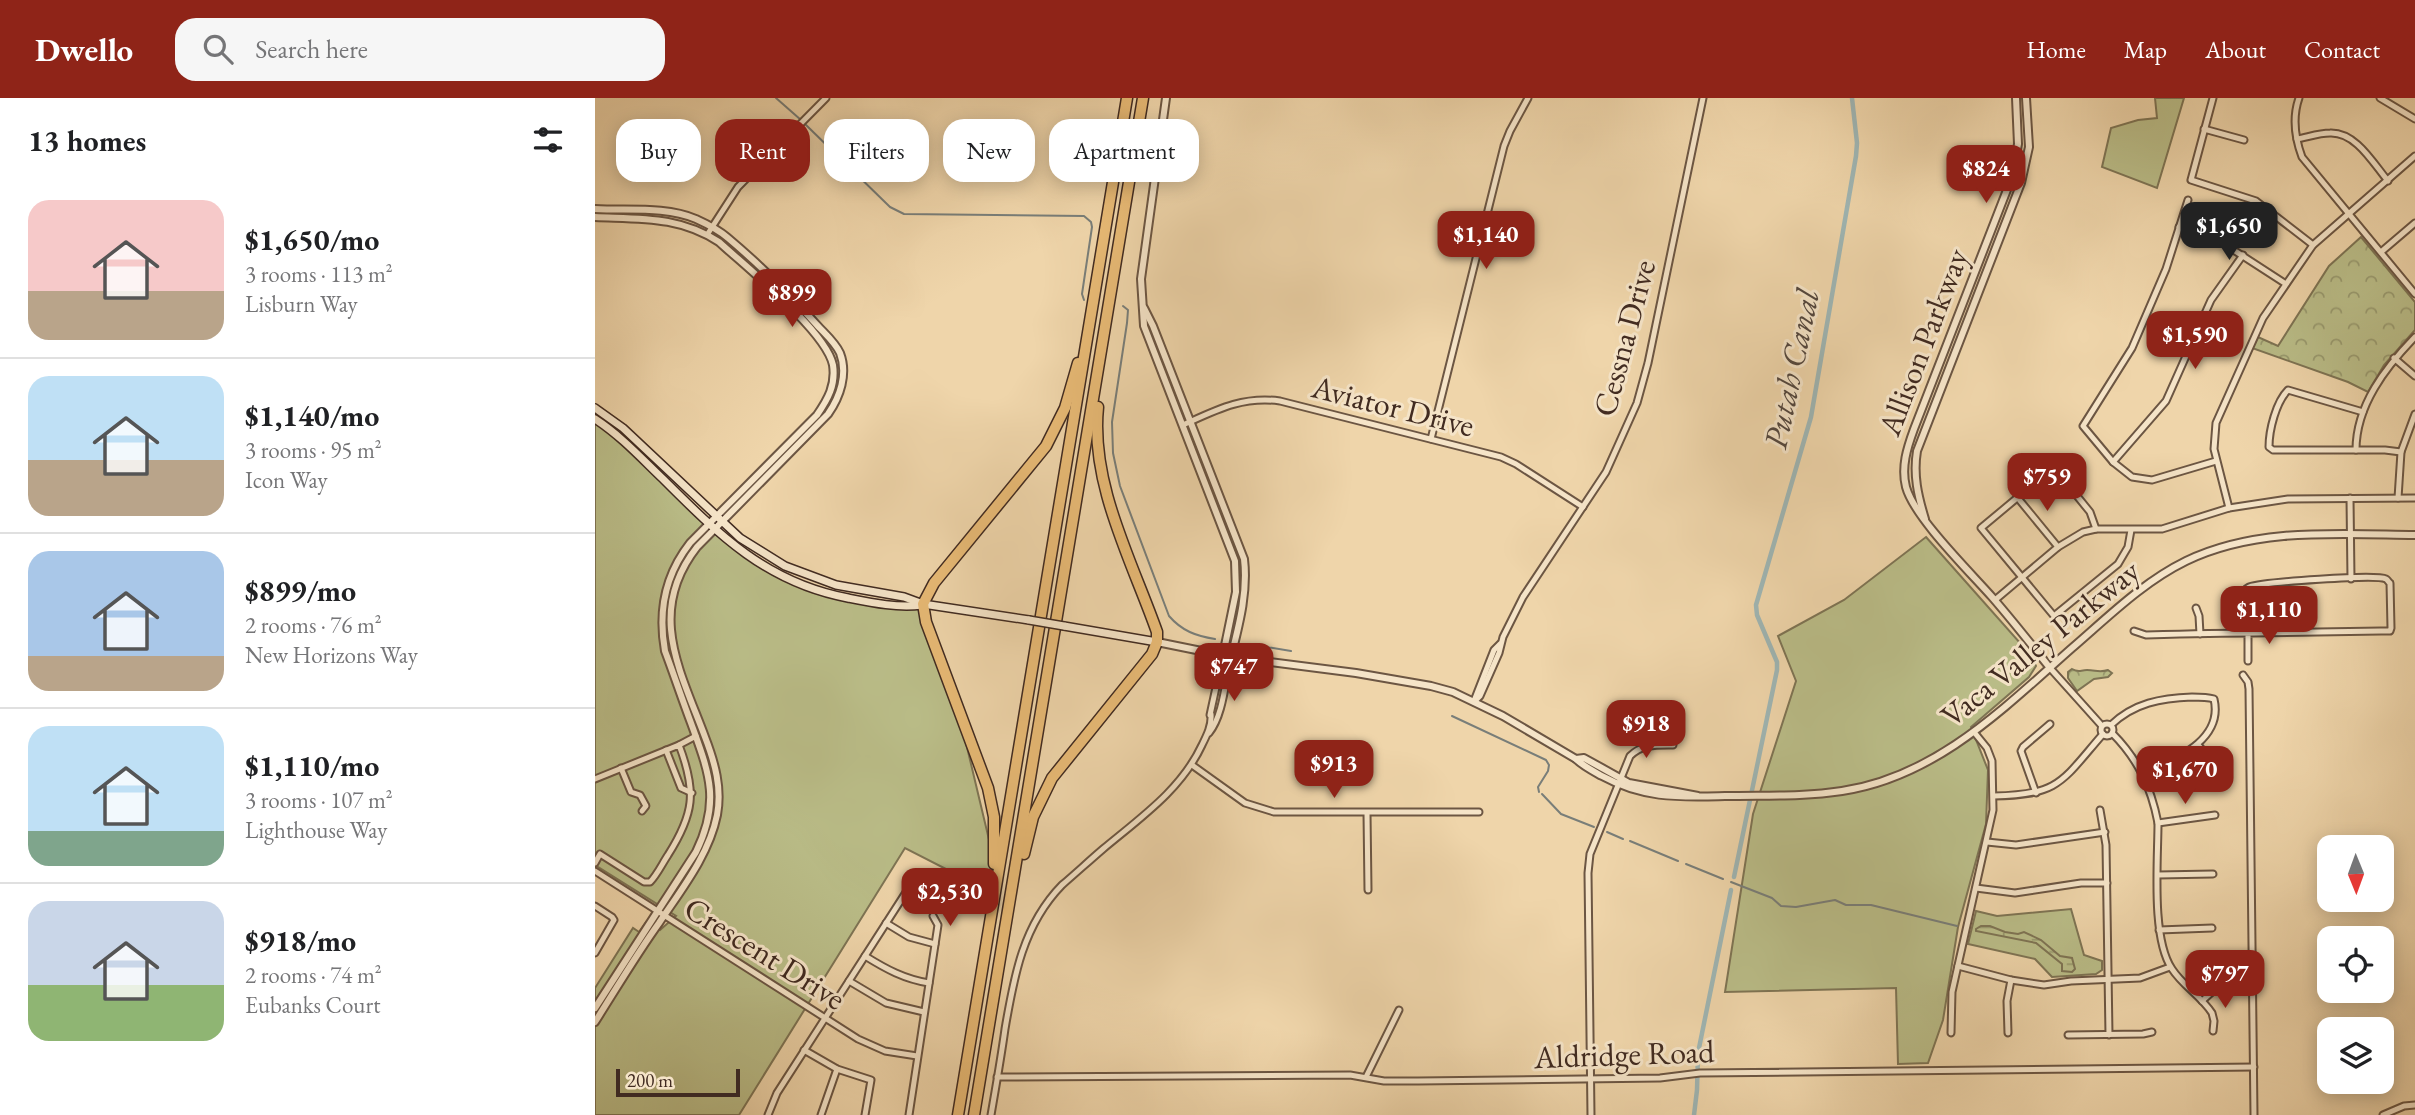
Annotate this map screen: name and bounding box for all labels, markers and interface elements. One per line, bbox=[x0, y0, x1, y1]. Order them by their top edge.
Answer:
search box bbox=[175, 18, 665, 81]
text: Dwello bbox=[35, 28, 133, 71]
icon: search bbox=[199, 30, 237, 68]
text: Search here bbox=[255, 32, 368, 66]
text: Home bbox=[2026, 34, 2086, 65]
text: Map bbox=[2124, 34, 2167, 65]
text: About bbox=[2205, 34, 2266, 65]
text: Contact bbox=[2304, 34, 2380, 65]
chip: Buy bbox=[616, 119, 701, 182]
chip: Rent bbox=[715, 119, 810, 182]
chip: Filters bbox=[824, 119, 929, 182]
chip: New bbox=[943, 119, 1035, 182]
chip: Apartment bbox=[1049, 119, 1199, 182]
text: 13 homes bbox=[28, 121, 146, 160]
icon: filters bbox=[529, 121, 567, 159]
pin: $824 bbox=[1945, 146, 2027, 205]
text: $824 bbox=[1962, 153, 2010, 183]
pin: $1,650 bbox=[2172, 202, 2286, 262]
text: $1,650 bbox=[2197, 210, 2261, 240]
pin: $1,140 bbox=[1429, 212, 1543, 271]
text: $1,140 bbox=[1454, 219, 1518, 249]
text: $1,650/mo bbox=[245, 220, 379, 259]
icon: home bbox=[84, 228, 168, 312]
street label: Allison Parkway bbox=[1868, 241, 1978, 443]
street label: Cessna Drive bbox=[1583, 255, 1665, 421]
text: 3 rooms · 113 m² bbox=[245, 259, 393, 289]
pin: $899 bbox=[751, 270, 833, 329]
text: $899 bbox=[768, 277, 816, 307]
water label: Putah Canal bbox=[1753, 284, 1829, 453]
text: Lisburn Way bbox=[245, 289, 358, 319]
pin: $1,590 bbox=[2138, 312, 2252, 371]
text: $1,590 bbox=[2163, 319, 2227, 349]
street label: Aviator Drive bbox=[1306, 365, 1479, 446]
text: $1,140/mo bbox=[245, 396, 379, 435]
icon: home bbox=[84, 404, 168, 488]
text: 3 rooms · 95 m² bbox=[245, 435, 382, 465]
pin: $759 bbox=[2006, 454, 2088, 513]
text: $759 bbox=[2023, 461, 2071, 491]
text: Icon Way bbox=[245, 465, 328, 495]
street label: Vaca Valley Parkway bbox=[1932, 549, 2149, 736]
text: $899/mo bbox=[245, 571, 356, 610]
icon: home bbox=[84, 579, 168, 663]
pin: $1,110 bbox=[2212, 587, 2326, 646]
text: $1,110 bbox=[2237, 594, 2301, 624]
text: 2 rooms · 76 m² bbox=[245, 610, 382, 640]
text: New Horizons Way bbox=[245, 640, 418, 670]
pin: $747 bbox=[1193, 644, 1275, 703]
text: $747 bbox=[1210, 651, 1258, 681]
pin: $918 bbox=[1605, 700, 1687, 760]
text: $918 bbox=[1622, 708, 1670, 738]
pin: $913 bbox=[1293, 740, 1375, 800]
text: $1,110/mo bbox=[245, 746, 379, 785]
pin: $1,670 bbox=[2128, 746, 2242, 806]
text: $913 bbox=[1310, 748, 1358, 778]
icon: home bbox=[84, 754, 168, 838]
text: $1,670 bbox=[2153, 754, 2217, 784]
text: 3 rooms · 107 m² bbox=[245, 785, 393, 815]
text: Lighthouse Way bbox=[245, 815, 387, 845]
north arrow bbox=[2317, 835, 2394, 912]
map controls bbox=[2317, 835, 2394, 1094]
pin: $2,530 bbox=[893, 868, 1007, 928]
text: $2,530 bbox=[918, 876, 982, 906]
street label: Crescent Drive bbox=[676, 887, 854, 1019]
text: $918/mo bbox=[245, 921, 356, 960]
button: locate bbox=[2317, 926, 2394, 1003]
icon: home bbox=[84, 929, 168, 1013]
pin: $797 bbox=[2184, 950, 2266, 1010]
text: $797 bbox=[2201, 958, 2249, 988]
text: 2 rooms · 74 m² bbox=[245, 960, 382, 990]
text: Eubanks Court bbox=[245, 990, 380, 1020]
button: layers bbox=[2317, 1017, 2394, 1094]
street label: Aldridge Road bbox=[1532, 1030, 1716, 1078]
scale bar bbox=[616, 1066, 740, 1098]
text: 200 m bbox=[627, 1068, 673, 1093]

